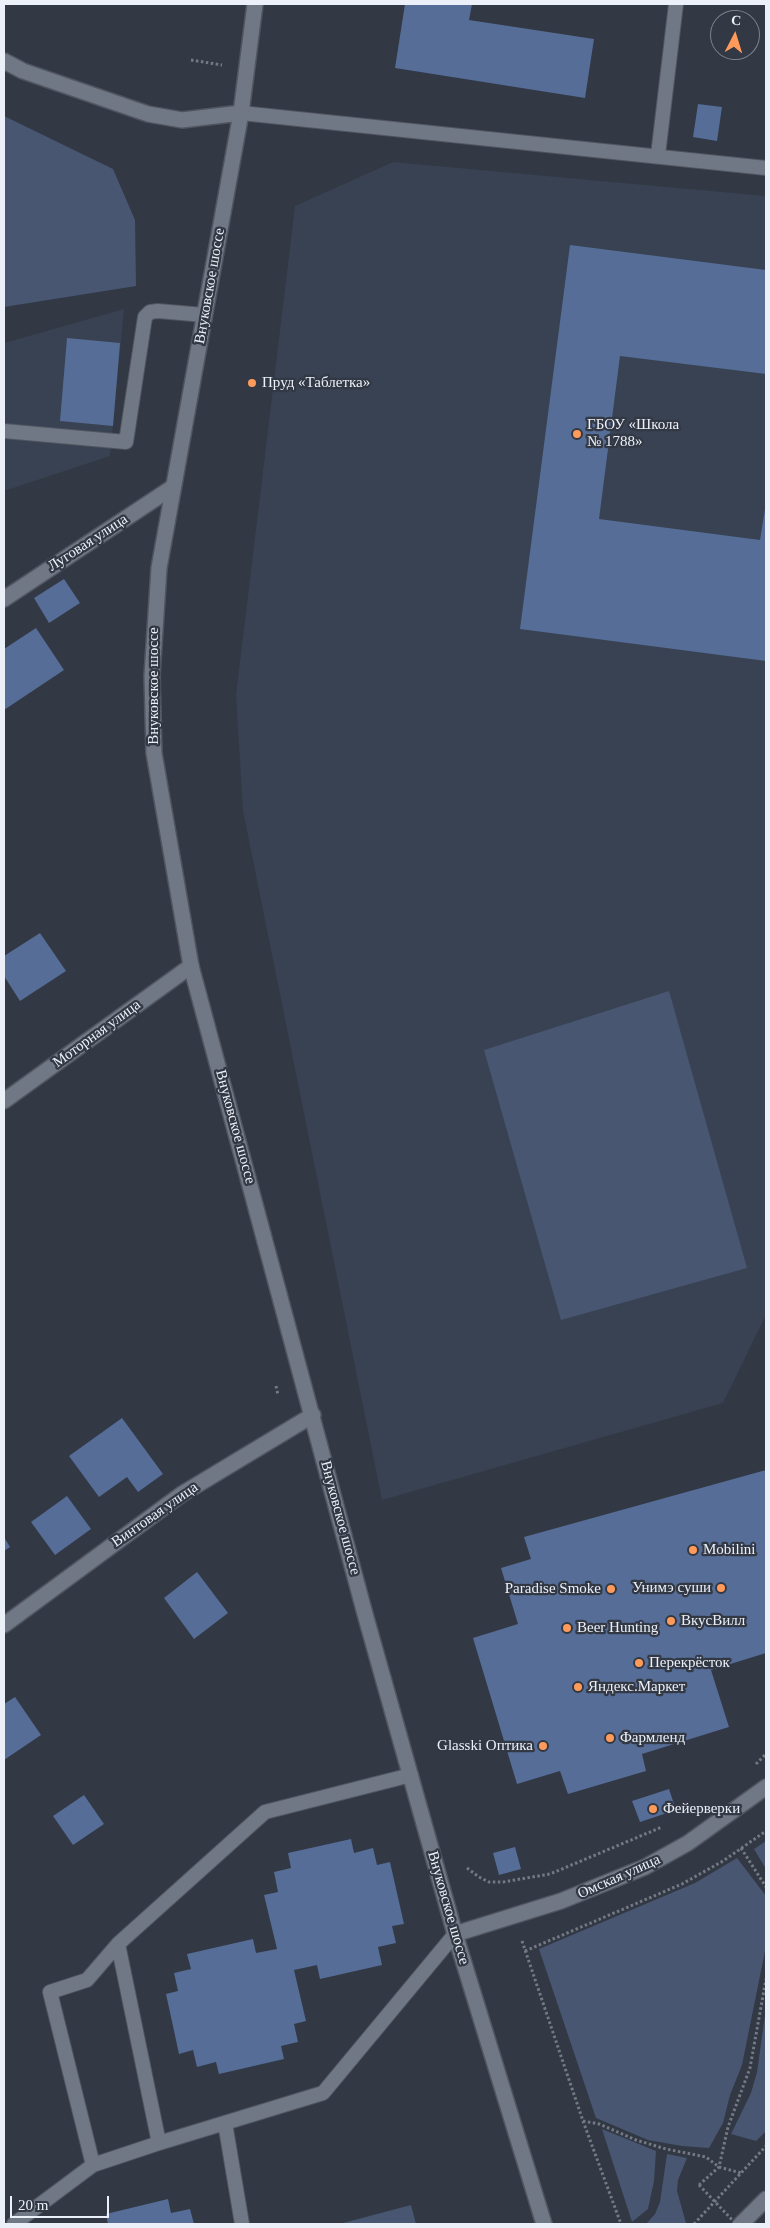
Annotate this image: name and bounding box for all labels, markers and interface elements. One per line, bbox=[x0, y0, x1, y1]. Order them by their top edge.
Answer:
north arrow bbox=[710, 10, 760, 60]
text: С bbox=[731, 13, 742, 28]
street label: Внуковское шоссе bbox=[191, 227, 229, 345]
place label: Пруд «Таблетка» bbox=[262, 374, 370, 392]
marker: Пруд «Таблетка» bbox=[246, 377, 258, 389]
place label: ГБОУ «Школа № 1788» bbox=[587, 416, 679, 451]
marker: ГБОУ «Школа № 1788» bbox=[571, 428, 583, 440]
street label: Луговая улица bbox=[45, 510, 131, 576]
street label: Внуковское шоссе bbox=[145, 627, 163, 745]
street label: Моторная улица bbox=[50, 996, 144, 1072]
street label: Внуковское шоссе bbox=[211, 1068, 259, 1186]
street label: Внуковское шоссе bbox=[316, 1459, 364, 1577]
street label: Винтовая улица bbox=[108, 1479, 202, 1551]
place label: Mobilini bbox=[703, 1541, 756, 1559]
marker: Mobilini bbox=[687, 1544, 699, 1556]
place label: Унимэ суши bbox=[632, 1579, 711, 1597]
place label: Paradise Smoke bbox=[505, 1580, 601, 1598]
marker: Унимэ суши bbox=[715, 1582, 727, 1594]
marker: Paradise Smoke bbox=[605, 1583, 617, 1595]
place label: ВкусВилл bbox=[681, 1612, 745, 1630]
marker: ВкусВилл bbox=[665, 1615, 677, 1627]
place label: Beer Hunting bbox=[577, 1619, 658, 1637]
marker: Beer Hunting bbox=[561, 1622, 573, 1634]
place label: Перекрёсток bbox=[649, 1654, 730, 1672]
marker: Перекрёсток bbox=[633, 1657, 645, 1669]
place label: Яндекс.Маркет bbox=[588, 1678, 685, 1696]
marker: Яндекс.Маркет bbox=[572, 1681, 584, 1693]
place label: Фармленд bbox=[620, 1729, 685, 1747]
marker: Фармленд bbox=[604, 1732, 616, 1744]
place label: Glasski Оптика bbox=[437, 1737, 533, 1755]
marker: Glasski Оптика bbox=[537, 1740, 549, 1752]
place label: Фейерверки bbox=[663, 1800, 740, 1818]
marker: Фейерверки bbox=[647, 1803, 659, 1815]
street label: Внуковское шоссе bbox=[423, 1849, 473, 1967]
street label: Омская улица bbox=[575, 1851, 663, 1903]
scale bar bbox=[12, 2186, 111, 2218]
text: 20 m bbox=[18, 2197, 48, 2213]

